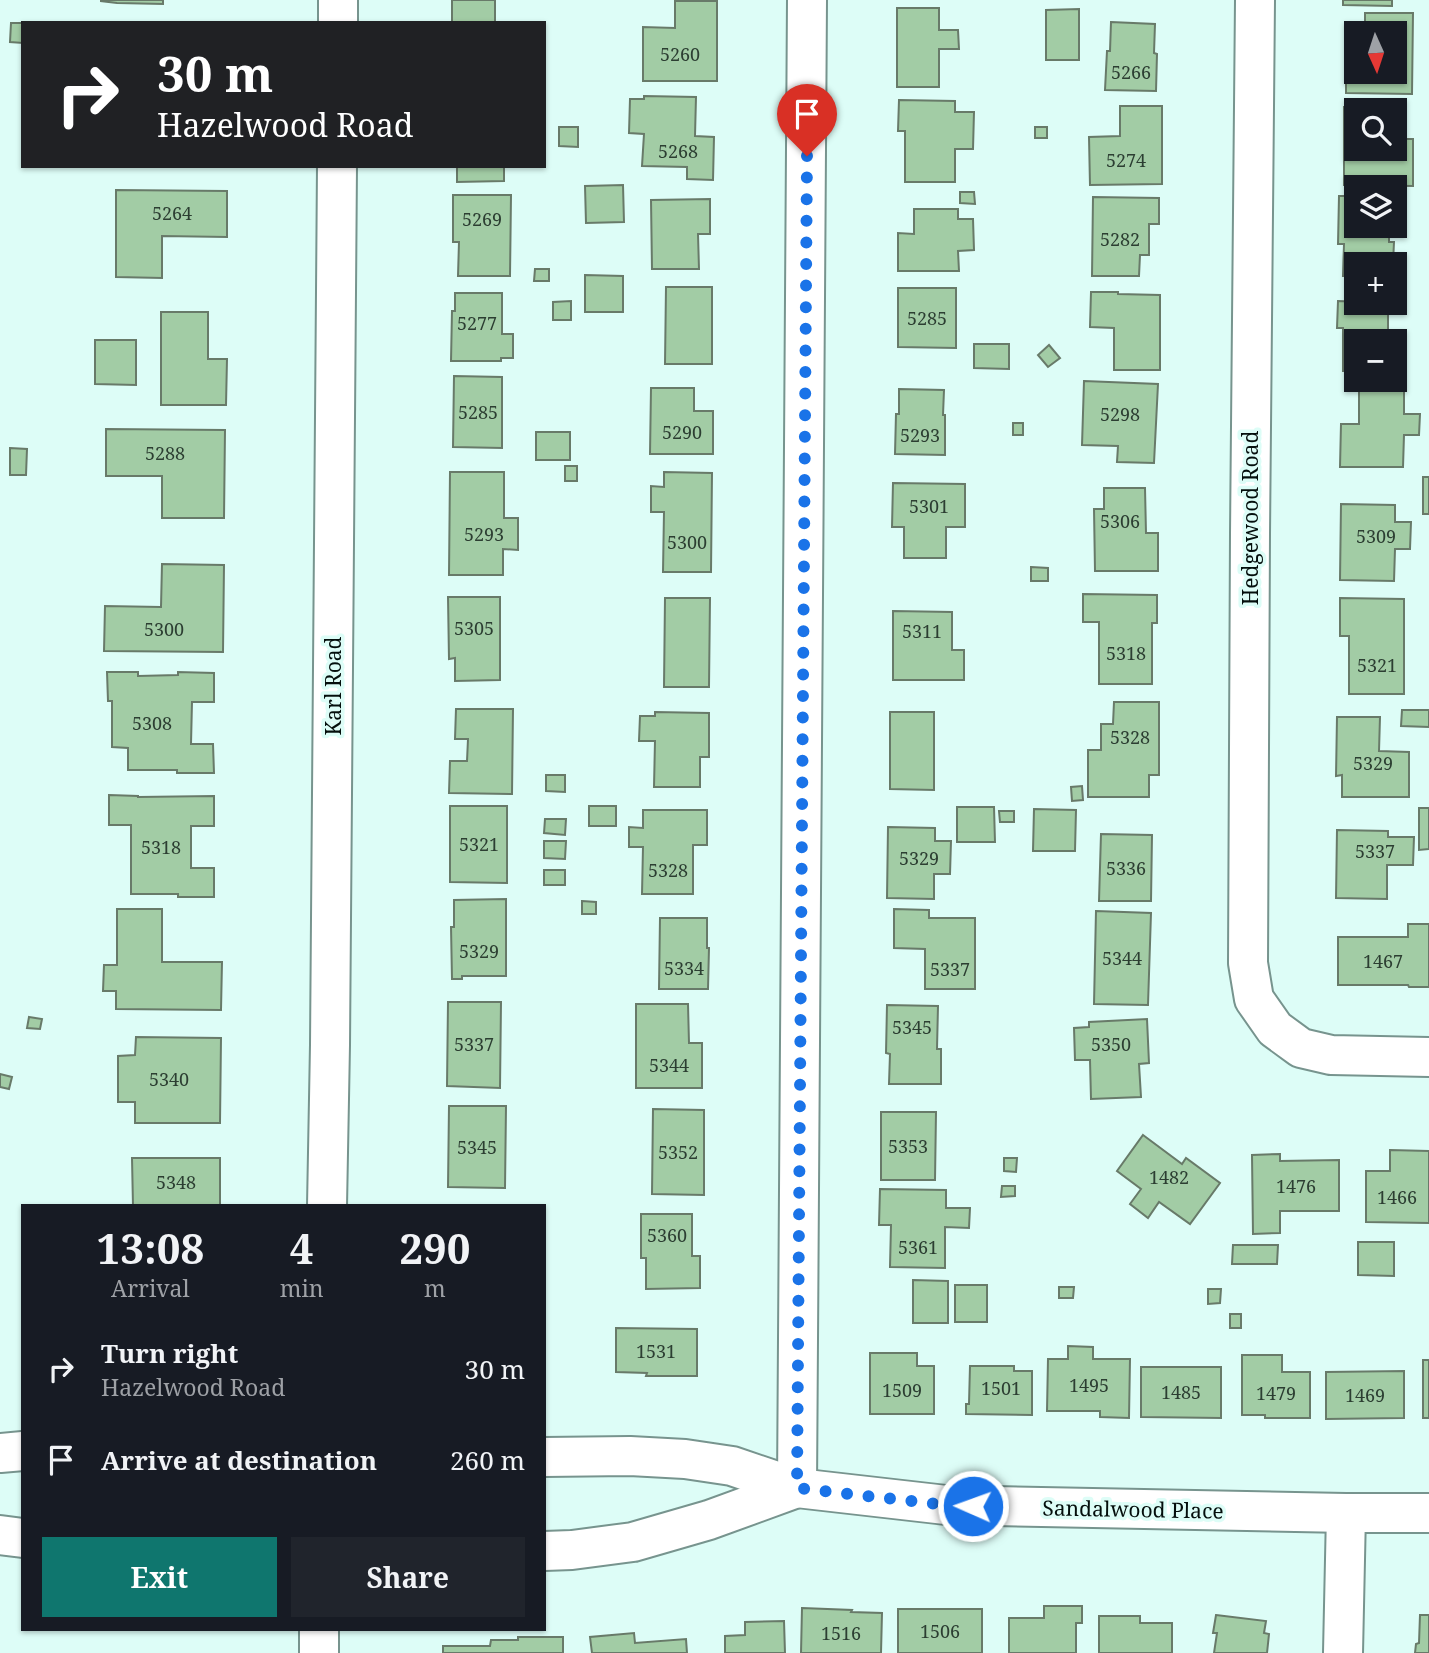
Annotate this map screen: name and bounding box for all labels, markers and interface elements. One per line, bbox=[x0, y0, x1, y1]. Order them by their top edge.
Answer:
north arrow bbox=[1344, 21, 1407, 84]
map controls bbox=[1344, 21, 1407, 392]
text: 30 m bbox=[157, 40, 273, 106]
house number: 5260 bbox=[660, 42, 700, 66]
icon: right bbox=[42, 49, 133, 140]
house number: 5266 bbox=[1111, 60, 1151, 84]
pin bbox=[777, 84, 837, 156]
icon: arrive bbox=[788, 95, 826, 133]
button: search bbox=[1344, 98, 1407, 161]
text: Hazelwood Road bbox=[157, 103, 413, 146]
house number: 5268 bbox=[658, 139, 698, 163]
house number: 5274 bbox=[1106, 148, 1146, 172]
button: layers bbox=[1344, 175, 1407, 238]
house number: 5264 bbox=[152, 201, 192, 225]
house number: 5269 bbox=[462, 207, 502, 231]
house number: 5282 bbox=[1100, 227, 1140, 251]
button: + bbox=[1344, 252, 1407, 315]
house number: 5285 bbox=[907, 306, 947, 330]
house number: 5277 bbox=[457, 311, 497, 335]
button: − bbox=[1344, 329, 1407, 392]
house number: 5285 bbox=[458, 400, 498, 424]
house number: 5298 bbox=[1100, 402, 1140, 426]
house number: 5290 bbox=[662, 420, 702, 444]
house number: 5293 bbox=[900, 423, 940, 447]
street label: Hedgewood Road bbox=[1236, 431, 1264, 605]
house number: 5288 bbox=[145, 441, 185, 465]
house number: 5301 bbox=[909, 494, 949, 518]
house number: 5306 bbox=[1100, 509, 1140, 533]
house number: 5293 bbox=[464, 522, 504, 546]
house number: 5309 bbox=[1356, 524, 1396, 548]
house number: 5300 bbox=[667, 530, 707, 554]
house number: 5305 bbox=[454, 616, 494, 640]
house number: 5300 bbox=[144, 617, 184, 641]
house number: 5311 bbox=[902, 619, 942, 643]
street label: Karl Road bbox=[319, 636, 347, 736]
house number: 5318 bbox=[1106, 641, 1146, 665]
house number: 5321 bbox=[1357, 653, 1397, 677]
house number: 5308 bbox=[132, 711, 172, 735]
house number: 5328 bbox=[1110, 725, 1150, 749]
house number: 5329 bbox=[1353, 751, 1393, 775]
house number: 5321 bbox=[459, 832, 499, 856]
house number: 5318 bbox=[141, 835, 181, 859]
house number: 5337 bbox=[1355, 839, 1395, 863]
house number: 5329 bbox=[899, 846, 939, 870]
house number: 5336 bbox=[1106, 856, 1146, 880]
house number: 5328 bbox=[648, 858, 688, 882]
house number: 5329 bbox=[459, 939, 499, 963]
house number: 5344 bbox=[1102, 946, 1142, 970]
house number: 1467 bbox=[1363, 949, 1403, 973]
house number: 5334 bbox=[664, 956, 704, 980]
house number: 5337 bbox=[930, 957, 970, 981]
house number: 5345 bbox=[892, 1015, 932, 1039]
house number: 5337 bbox=[454, 1032, 494, 1056]
house number: 5350 bbox=[1091, 1032, 1131, 1056]
house number: 5344 bbox=[649, 1053, 689, 1077]
house number: 5340 bbox=[149, 1067, 189, 1091]
house number: 5353 bbox=[888, 1134, 928, 1158]
house number: 5345 bbox=[457, 1135, 497, 1159]
house number: 5352 bbox=[658, 1140, 698, 1164]
house number: 1482 bbox=[1149, 1165, 1189, 1189]
house number: 5348 bbox=[156, 1170, 196, 1194]
house number: 1476 bbox=[1276, 1174, 1316, 1198]
house number: 1466 bbox=[1377, 1185, 1417, 1209]
text: 13:08 bbox=[97, 1219, 204, 1276]
text: 4 bbox=[290, 1219, 314, 1276]
text: 290 bbox=[399, 1219, 470, 1276]
house number: 5360 bbox=[647, 1223, 687, 1247]
house number: 5361 bbox=[898, 1235, 938, 1259]
text: Arrival bbox=[111, 1272, 190, 1304]
text: min bbox=[280, 1272, 324, 1304]
text: m bbox=[424, 1272, 446, 1304]
text: Turn right bbox=[101, 1335, 238, 1371]
house number: 1531 bbox=[636, 1339, 676, 1363]
icon: right bbox=[42, 1350, 80, 1388]
text: 30 m bbox=[465, 1351, 525, 1387]
text: Hazelwood Road bbox=[101, 1371, 285, 1403]
house number: 1495 bbox=[1069, 1373, 1109, 1397]
house number: 1501 bbox=[981, 1376, 1021, 1400]
house number: 1509 bbox=[882, 1378, 922, 1402]
house number: 1485 bbox=[1161, 1380, 1201, 1404]
house number: 1479 bbox=[1256, 1381, 1296, 1405]
house number: 1469 bbox=[1345, 1383, 1385, 1407]
icon: arrive bbox=[42, 1441, 80, 1479]
text: Arrive at destination bbox=[101, 1442, 377, 1478]
text: 260 m bbox=[450, 1442, 525, 1478]
position arrow bbox=[936, 1469, 1010, 1543]
street label: Sandalwood Place bbox=[1042, 1493, 1224, 1525]
button: Exit bbox=[42, 1537, 277, 1617]
button: Share bbox=[291, 1537, 525, 1617]
house number: 1506 bbox=[920, 1619, 960, 1643]
house number: 1516 bbox=[821, 1621, 861, 1645]

